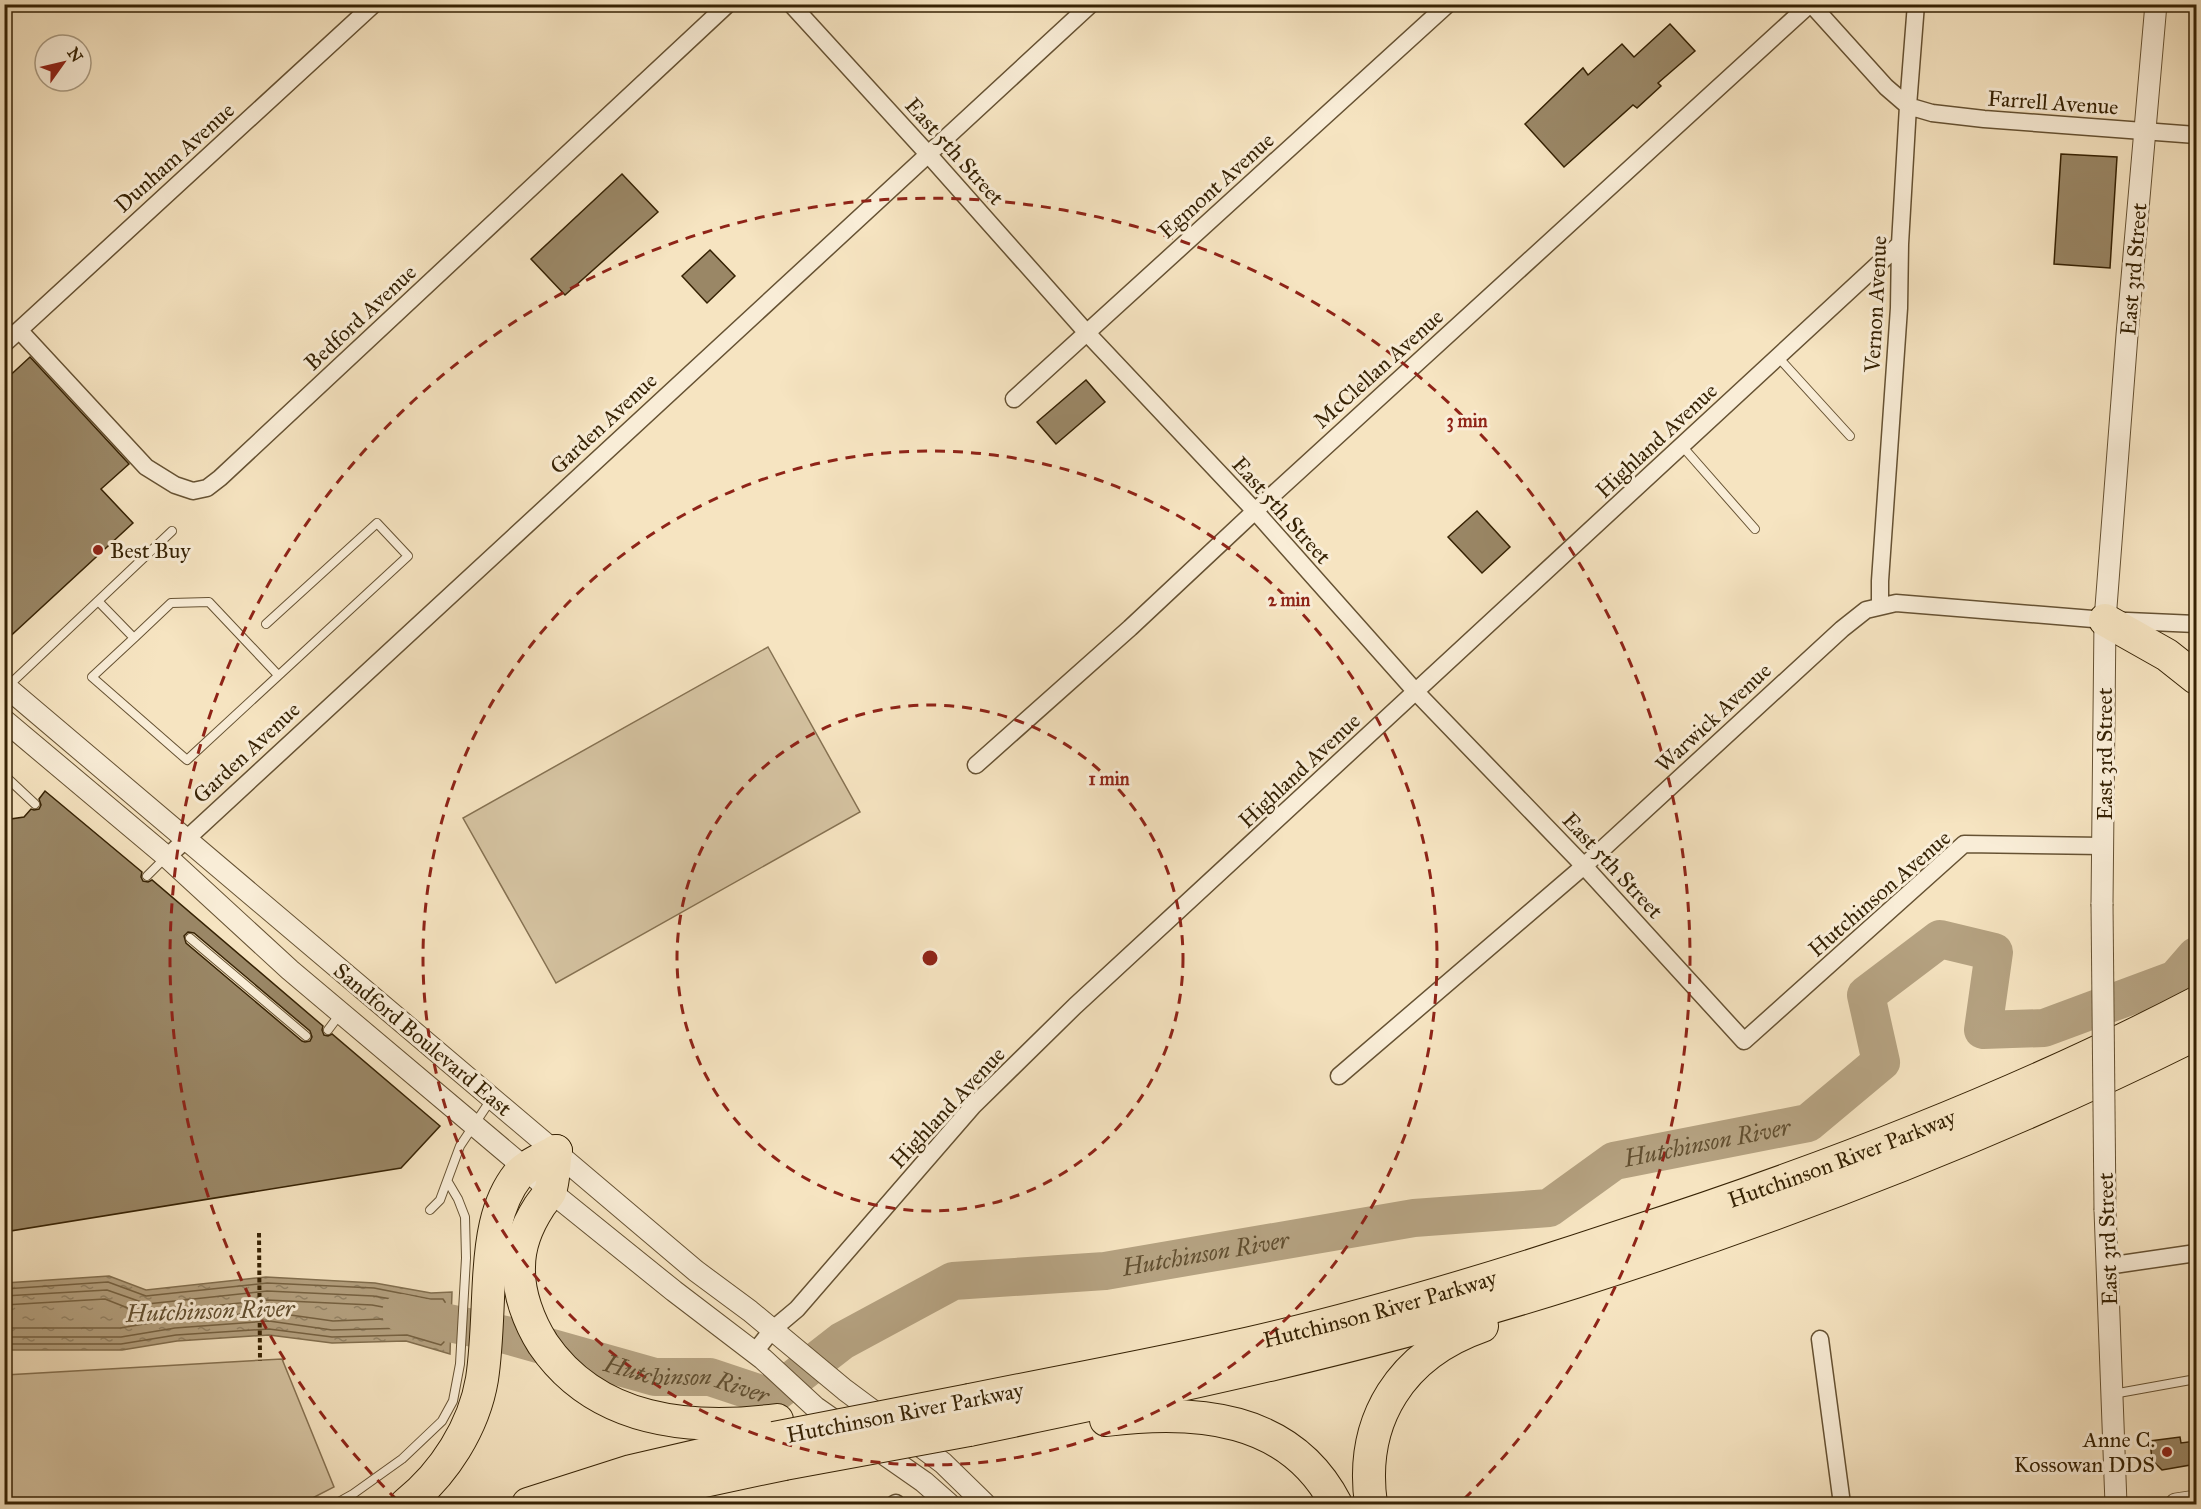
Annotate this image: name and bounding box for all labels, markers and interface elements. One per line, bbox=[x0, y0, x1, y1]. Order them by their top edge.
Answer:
north arrow bbox=[33, 33, 93, 93]
text: N bbox=[63, 44, 87, 66]
street label: Farrell Avenue bbox=[1987, 84, 2119, 121]
street label: East 5th Street bbox=[899, 92, 1010, 211]
street label: Dunham Avenue bbox=[109, 97, 240, 218]
street label: Egmont Avenue bbox=[1153, 126, 1280, 244]
street label: East 3rd Street bbox=[2114, 201, 2153, 336]
street label: Vernon Avenue bbox=[1858, 235, 1893, 374]
street label: Bedford Avenue bbox=[299, 259, 422, 376]
street label: McClellan Avenue bbox=[1308, 303, 1449, 434]
street label: Garden Avenue bbox=[544, 367, 662, 480]
street label: Highland Avenue bbox=[1590, 377, 1723, 504]
text: 3 min bbox=[1447, 410, 1488, 433]
street label: East 5th Street bbox=[1226, 451, 1337, 570]
place label: Best Buy bbox=[110, 537, 191, 564]
marker: Best Buy bbox=[91, 543, 105, 557]
text: 2 min bbox=[1268, 589, 1311, 611]
street label: Warwick Avenue bbox=[1650, 657, 1777, 778]
street label: East 3rd Street bbox=[2091, 687, 2118, 821]
street label: Garden Avenue bbox=[187, 696, 305, 809]
street label: Highland Avenue bbox=[1233, 707, 1366, 834]
text: 1 min bbox=[1089, 768, 1130, 790]
street label: East 5th Street bbox=[1557, 807, 1669, 924]
street label: Hutchinson Avenue bbox=[1803, 824, 1956, 963]
centre of rings bbox=[920, 948, 940, 968]
street label: Sandford Boulevard East bbox=[328, 957, 517, 1122]
street label: Highland Avenue bbox=[884, 1041, 1011, 1174]
street label: Hutchinson River Parkway bbox=[1724, 1103, 1960, 1214]
water label: Hutchinson River bbox=[1620, 1111, 1795, 1174]
street label: East 3rd Street bbox=[2092, 1172, 2123, 1306]
water label: Hutchinson River bbox=[1119, 1224, 1293, 1283]
street label: Hutchinson River Parkway bbox=[1260, 1264, 1501, 1354]
water label: Hutchinson River bbox=[124, 1293, 297, 1329]
water label: Hutchinson River bbox=[599, 1348, 775, 1411]
street label: Hutchinson River Parkway bbox=[784, 1376, 1027, 1449]
place label: Anne C. Kossowan DDS bbox=[2014, 1426, 2155, 1478]
marker: Anne C. Kossowan DDS bbox=[2160, 1445, 2174, 1459]

